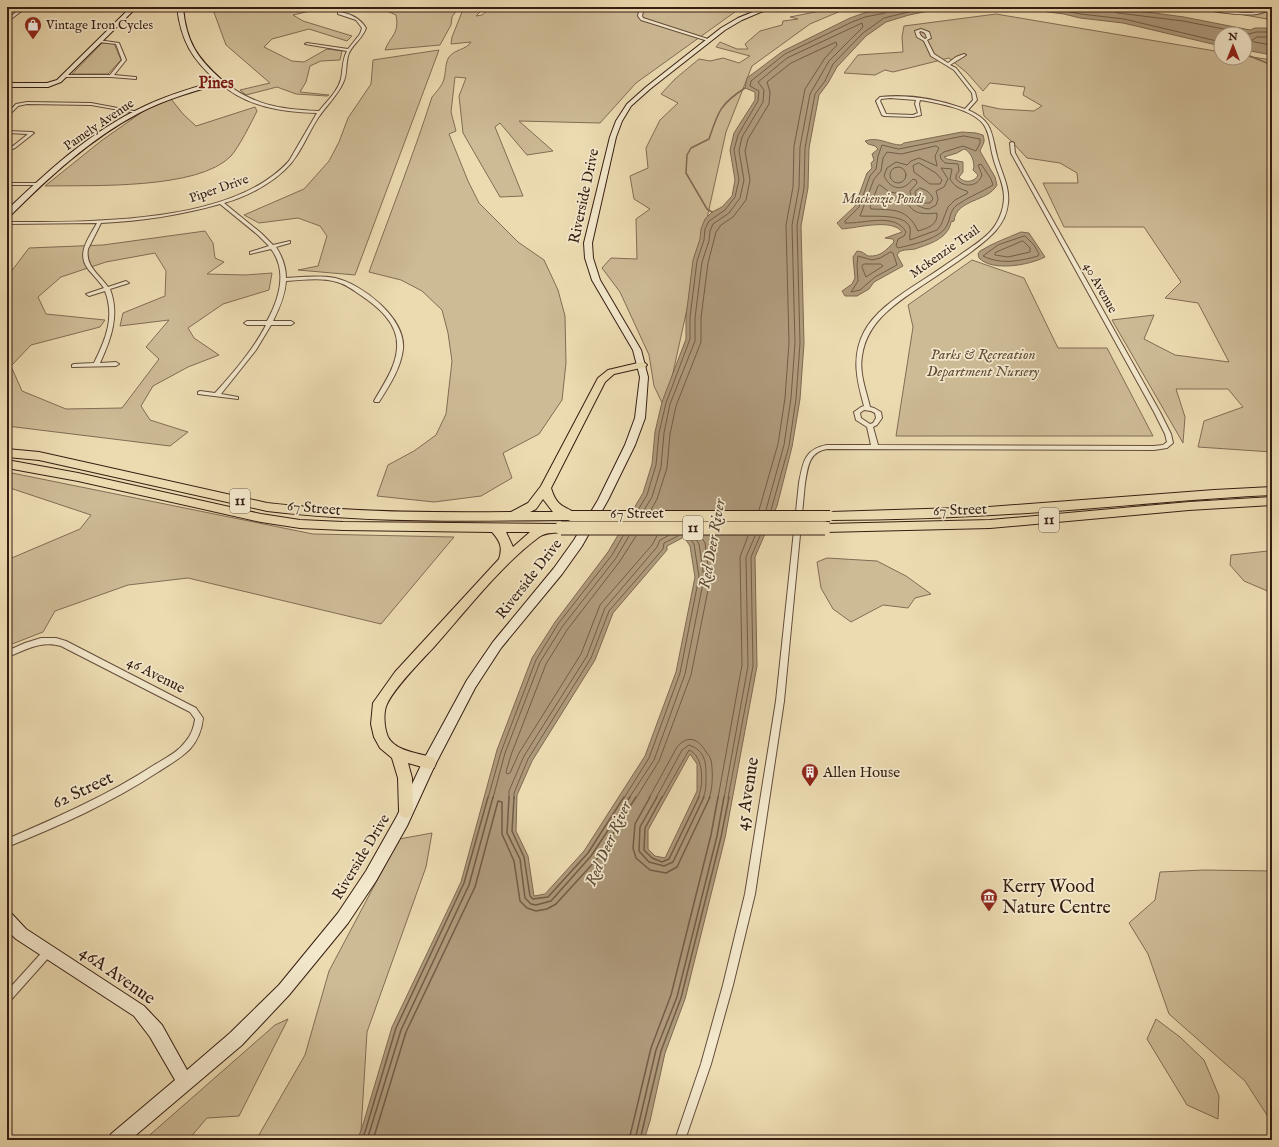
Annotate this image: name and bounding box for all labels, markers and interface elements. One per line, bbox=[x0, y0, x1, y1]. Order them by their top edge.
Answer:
shop icon: Vintage Iron Cycles bbox=[23, 15, 43, 40]
place label: Vintage Iron Cycles bbox=[45, 17, 153, 34]
north arrow bbox=[1213, 26, 1253, 66]
text: N bbox=[1227, 30, 1238, 44]
district label: Pines bbox=[198, 74, 234, 94]
street label: Pamely Avenue bbox=[61, 95, 138, 155]
street label: Riverside Drive bbox=[565, 147, 603, 245]
street label: Piper Drive bbox=[187, 171, 251, 207]
water label: Mackenzie Ponds bbox=[842, 191, 924, 208]
street label: Mckenzie Trail bbox=[907, 221, 984, 282]
street label: 40 Avenue bbox=[1079, 260, 1121, 316]
park label: Parks & Recreation Department Nursery bbox=[927, 345, 1040, 381]
road number: 11 bbox=[230, 489, 250, 513]
street label: 67 Street bbox=[286, 496, 342, 520]
water label: Red Deer River bbox=[695, 496, 731, 590]
street label: 67 Street bbox=[933, 500, 987, 520]
street label: 67 Street bbox=[610, 504, 664, 523]
road number: 11 bbox=[1039, 508, 1059, 532]
road number: 11 bbox=[683, 516, 703, 540]
street label: Riverside Drive bbox=[492, 535, 566, 623]
street label: 46 Avenue bbox=[124, 652, 188, 698]
street label: 45 Avenue bbox=[731, 756, 765, 832]
building icon: Allen House bbox=[800, 762, 820, 787]
place label: Allen House bbox=[822, 763, 900, 782]
street label: 62 Street bbox=[49, 767, 117, 815]
water label: Red Deer River bbox=[581, 797, 637, 890]
street label: Riverside Drive bbox=[328, 811, 394, 903]
place label: Kerry Wood Nature Centre bbox=[1002, 876, 1111, 920]
museum icon: Kerry Wood Nature Centre bbox=[979, 887, 999, 912]
street label: 46A Avenue bbox=[75, 941, 159, 1011]

